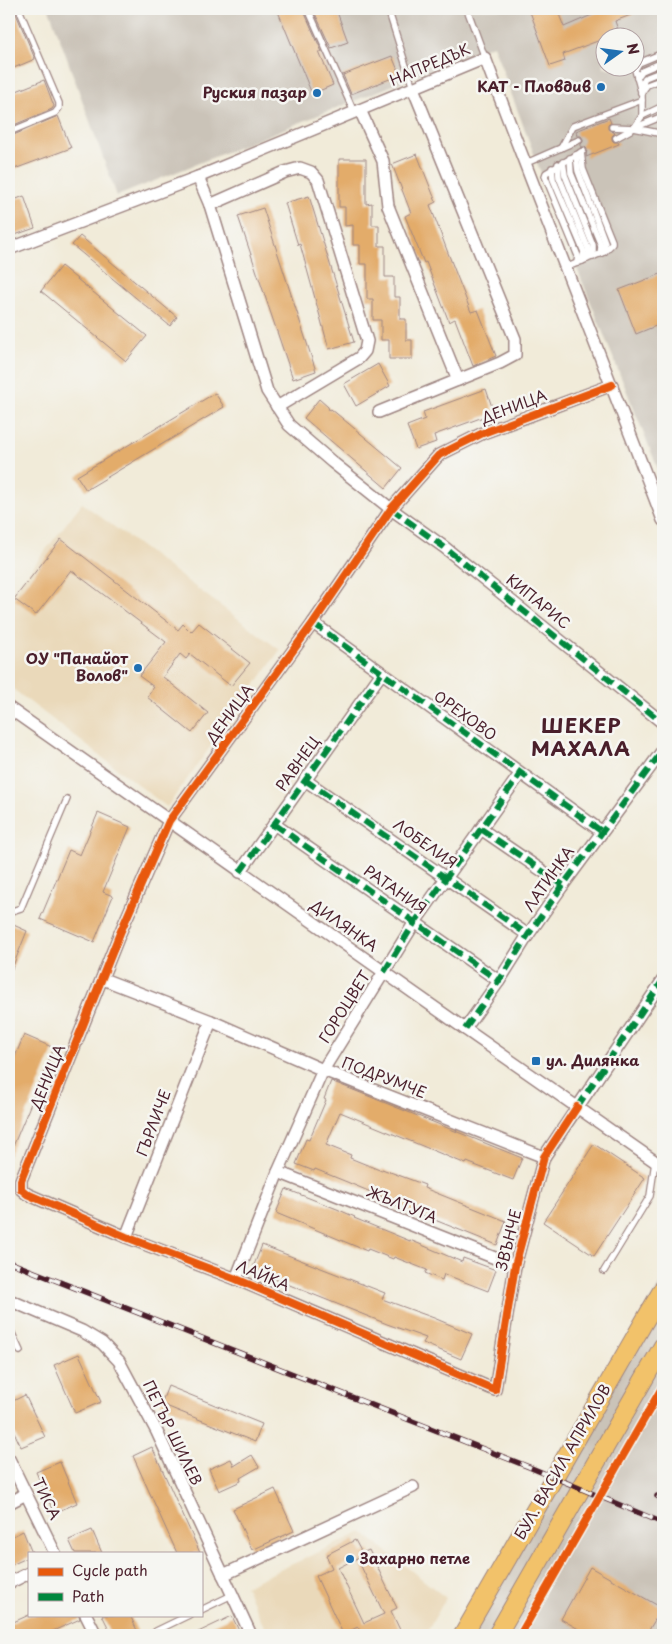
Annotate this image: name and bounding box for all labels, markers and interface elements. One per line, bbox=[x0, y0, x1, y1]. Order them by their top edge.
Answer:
north arrow bbox=[594, 28, 644, 78]
street label: НАПРЕДЪК bbox=[386, 36, 473, 91]
text: N bbox=[622, 41, 645, 57]
place label: КАТ - Пловдив bbox=[477, 74, 591, 97]
place label: Руския пазар bbox=[203, 80, 307, 103]
marker: КАТ - Пловдив bbox=[595, 81, 607, 93]
marker: Руския пазар bbox=[311, 87, 323, 99]
street label: ДЕНИЦА bbox=[476, 383, 550, 429]
street label: КИПАРИС bbox=[502, 568, 576, 634]
place label: ОУ "Панайот Волов" bbox=[26, 646, 129, 686]
marker: ОУ "Панайот Волов" bbox=[132, 662, 144, 674]
street label: ДЕНИЦА bbox=[199, 679, 258, 748]
street label: ОРЕХОВО bbox=[430, 684, 502, 746]
district label: ШЕКЕР МАХАЛА bbox=[531, 710, 631, 763]
street label: РАВНЕЦ bbox=[269, 731, 324, 796]
street label: ЛОБЕЛИЯ bbox=[389, 812, 462, 873]
street label: ЛАТИНКА bbox=[517, 841, 579, 916]
street label: РАТАНИЯ bbox=[360, 859, 432, 919]
street label: ДИЛЯНКА bbox=[306, 893, 383, 956]
street label: ГОРОЦВЕТ bbox=[312, 965, 376, 1047]
street label: ДЕНИЦА bbox=[23, 1040, 70, 1114]
place label: ул. Дилянка bbox=[546, 1048, 639, 1071]
street label: ПОДРУМЧЕ bbox=[339, 1050, 430, 1103]
marker: ул. Дилянка bbox=[530, 1055, 542, 1067]
street label: ГЪРЛИЧЕ bbox=[129, 1086, 176, 1159]
street label: ЖЪЛТУГА bbox=[364, 1179, 441, 1228]
street label: ЗВЪНЧЕ bbox=[489, 1207, 526, 1273]
street label: ЛАЙКА bbox=[233, 1253, 294, 1296]
street label: ПЕТЪР ШИЛЕВ bbox=[138, 1376, 209, 1489]
street label: БУЛ. ВАСИЛ АПРИЛОВ bbox=[508, 1379, 616, 1543]
street label: ТИСА bbox=[27, 1473, 67, 1523]
place label: Захарно петле bbox=[359, 1546, 470, 1569]
legend bbox=[28, 1552, 202, 1616]
marker: Захарно петле bbox=[344, 1553, 356, 1565]
text: Cycle path bbox=[72, 1558, 148, 1581]
text: Path bbox=[72, 1584, 104, 1607]

